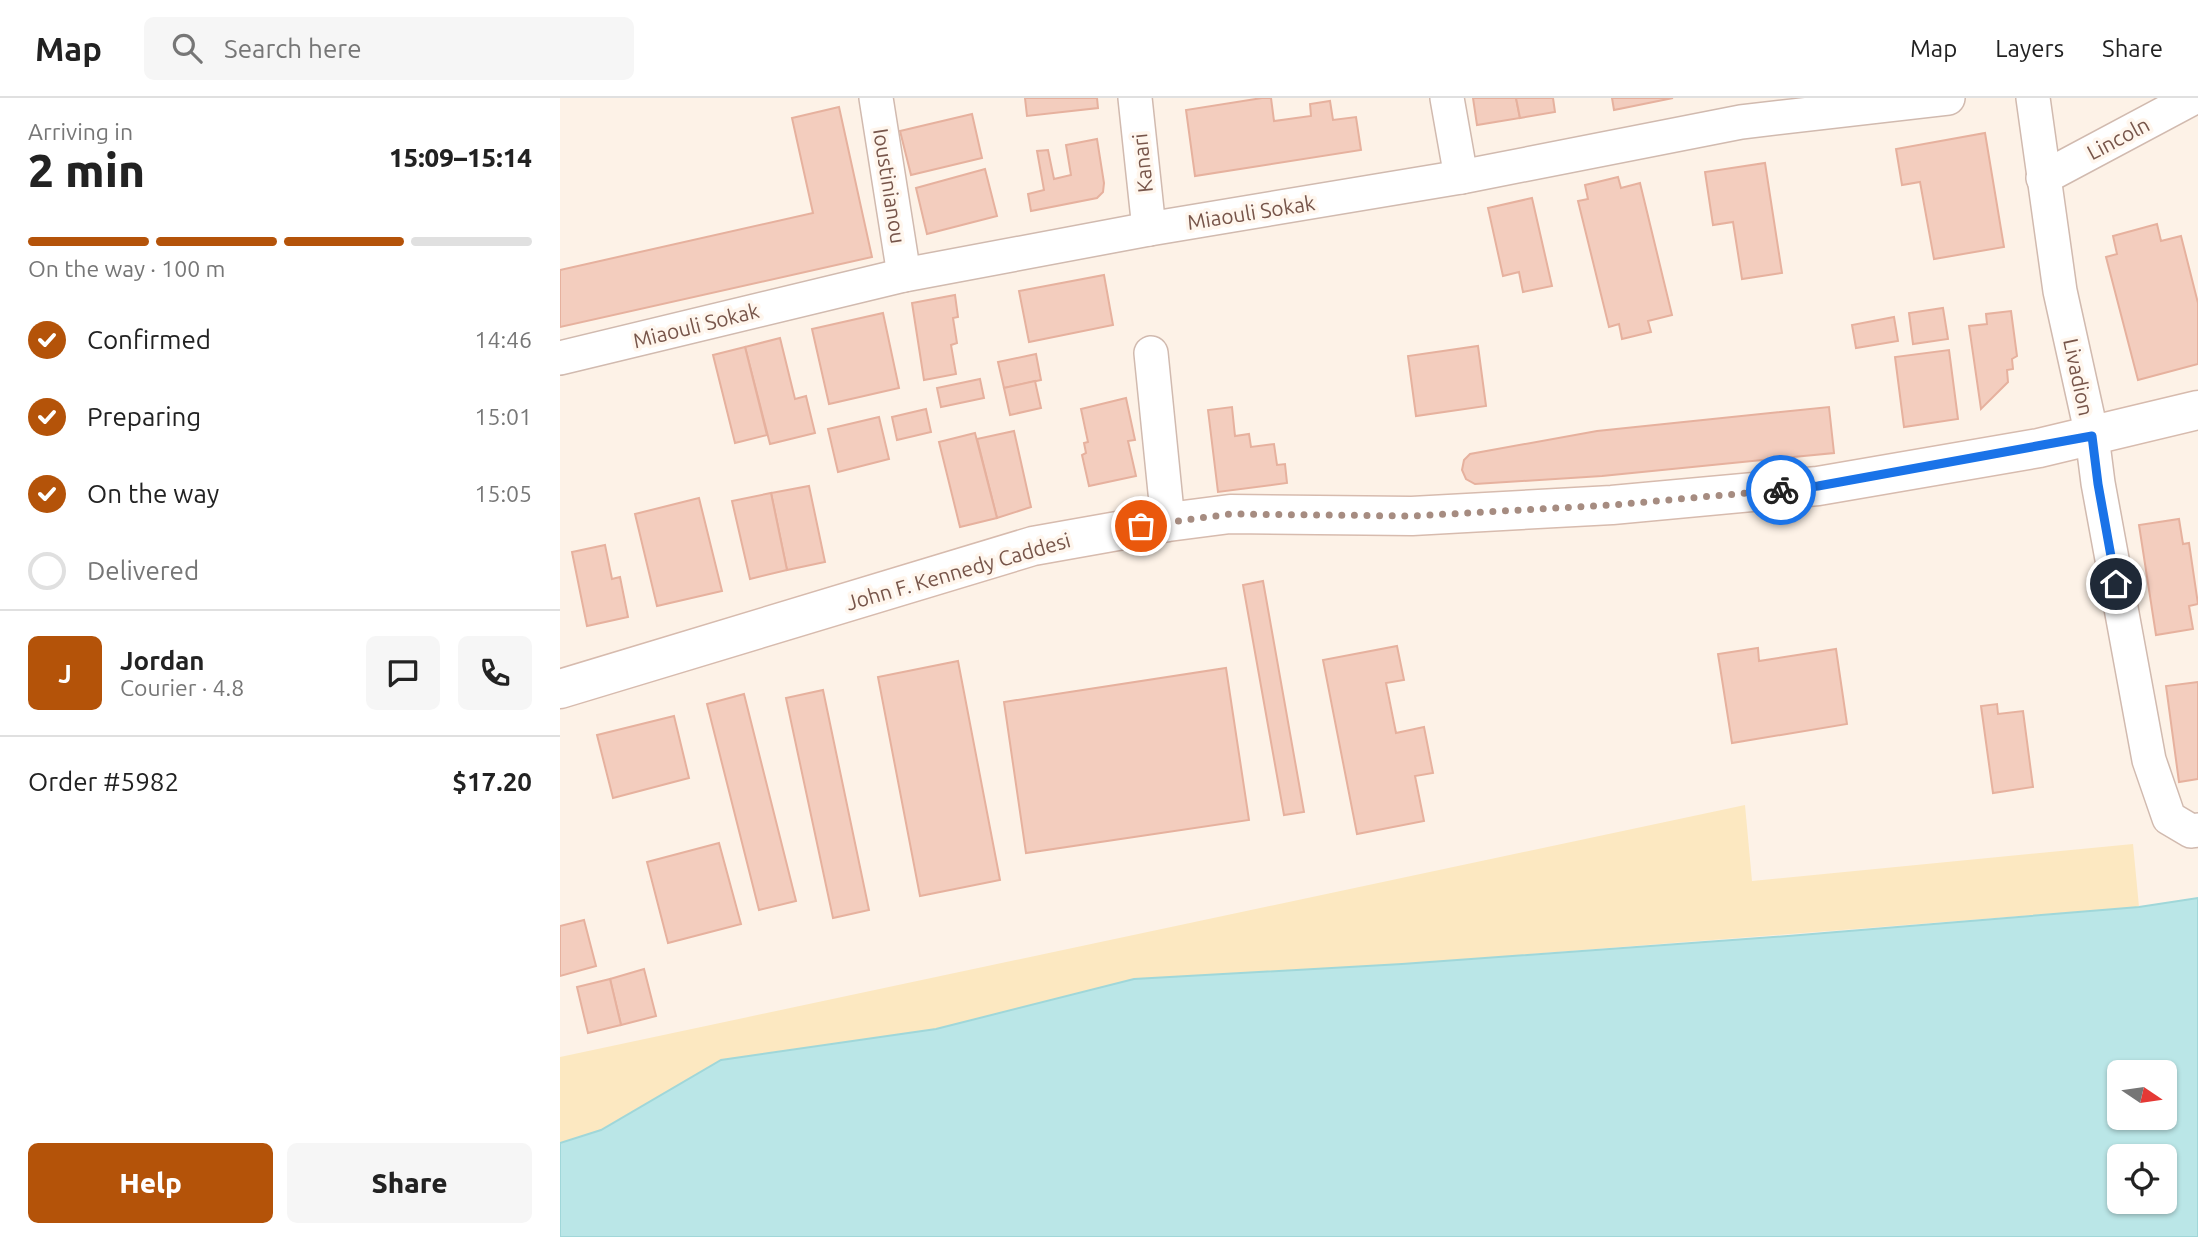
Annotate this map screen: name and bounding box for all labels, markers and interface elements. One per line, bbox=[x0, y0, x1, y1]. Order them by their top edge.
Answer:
search box bbox=[144, 17, 634, 80]
icon: search bbox=[168, 29, 206, 67]
text: Map bbox=[35, 30, 102, 67]
text: Search here bbox=[224, 34, 362, 63]
text: Map bbox=[1910, 35, 1957, 62]
text: Layers bbox=[1995, 35, 2064, 62]
text: Share bbox=[2102, 35, 2163, 62]
street label: Lincoln bbox=[2083, 112, 2153, 164]
text: Arriving in bbox=[28, 119, 133, 144]
street label: Ioustinianou bbox=[869, 127, 911, 245]
street label: Kanari bbox=[1127, 132, 1157, 194]
text: 15:09–15:14 bbox=[389, 143, 532, 172]
text: 2 min bbox=[28, 144, 145, 196]
street label: Miaouli Sokak bbox=[1185, 190, 1317, 234]
text: On the way · 100 m bbox=[28, 256, 225, 281]
street label: Miaouli Sokak bbox=[630, 298, 762, 352]
icon: check bbox=[28, 321, 66, 359]
text: Confirmed bbox=[87, 325, 211, 354]
text: 14:46 bbox=[474, 327, 532, 352]
street label: Livadion bbox=[2059, 336, 2099, 418]
icon: check bbox=[28, 398, 66, 436]
text: Preparing bbox=[87, 402, 201, 431]
text: 15:01 bbox=[474, 404, 532, 429]
courier bbox=[1746, 455, 1816, 525]
icon: bike bbox=[1762, 471, 1800, 509]
icon: check bbox=[28, 475, 66, 513]
text: On the way bbox=[87, 479, 219, 508]
text: 15:05 bbox=[474, 481, 532, 506]
pin bbox=[1111, 496, 1171, 556]
icon: bag bbox=[1122, 507, 1160, 545]
street label: John F. Kennedy Caddesi bbox=[843, 527, 1073, 615]
pin bbox=[2086, 554, 2146, 614]
text: Delivered bbox=[87, 556, 199, 585]
icon: home bbox=[2097, 565, 2135, 603]
button: chat bbox=[366, 636, 440, 710]
button: phone bbox=[458, 636, 532, 710]
text: Jordan bbox=[120, 646, 205, 675]
text: J bbox=[58, 659, 72, 688]
text: Courier · 4.8 bbox=[120, 675, 244, 700]
text: Order #5982 bbox=[28, 767, 179, 796]
text: $17.20 bbox=[452, 767, 532, 796]
north arrow bbox=[2107, 1060, 2177, 1130]
map controls bbox=[2107, 1060, 2177, 1214]
button: Help bbox=[28, 1143, 273, 1223]
button: Share bbox=[287, 1143, 532, 1223]
button: locate bbox=[2107, 1144, 2177, 1214]

